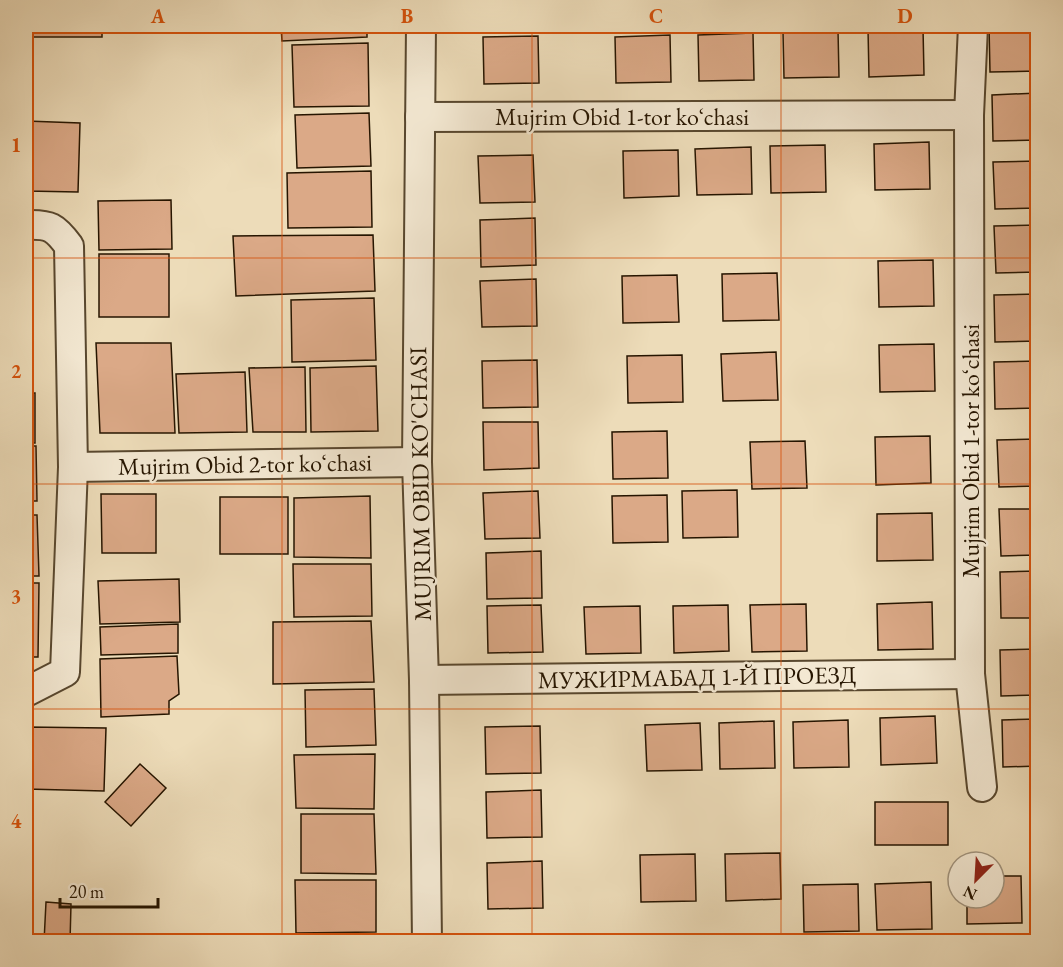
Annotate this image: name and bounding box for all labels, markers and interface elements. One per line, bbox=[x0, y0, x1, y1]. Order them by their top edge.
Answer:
text: A bbox=[150, 3, 166, 29]
text: B bbox=[401, 3, 413, 29]
text: C bbox=[649, 3, 663, 29]
text: D bbox=[897, 3, 913, 29]
street label: Mujrim Obid 1-tor koʻchasi bbox=[495, 101, 749, 132]
text: 1 bbox=[11, 132, 21, 158]
street label: Mujrim Obid 1-tor koʻchasi bbox=[955, 324, 986, 578]
street label: MUJRIM OBID KO'CHASI bbox=[402, 346, 438, 622]
text: 2 bbox=[11, 358, 22, 384]
street label: Mujrim Obid 2-tor koʻchasi bbox=[118, 446, 372, 482]
text: 3 bbox=[11, 583, 21, 609]
street label: МУЖИРМАБАД 1-Й ПРОЕЗД bbox=[537, 659, 857, 695]
text: 4 bbox=[11, 808, 22, 834]
north arrow bbox=[946, 850, 1006, 910]
scale bar bbox=[60, 871, 158, 909]
text: 20 m bbox=[69, 880, 104, 903]
text: N bbox=[960, 881, 980, 905]

